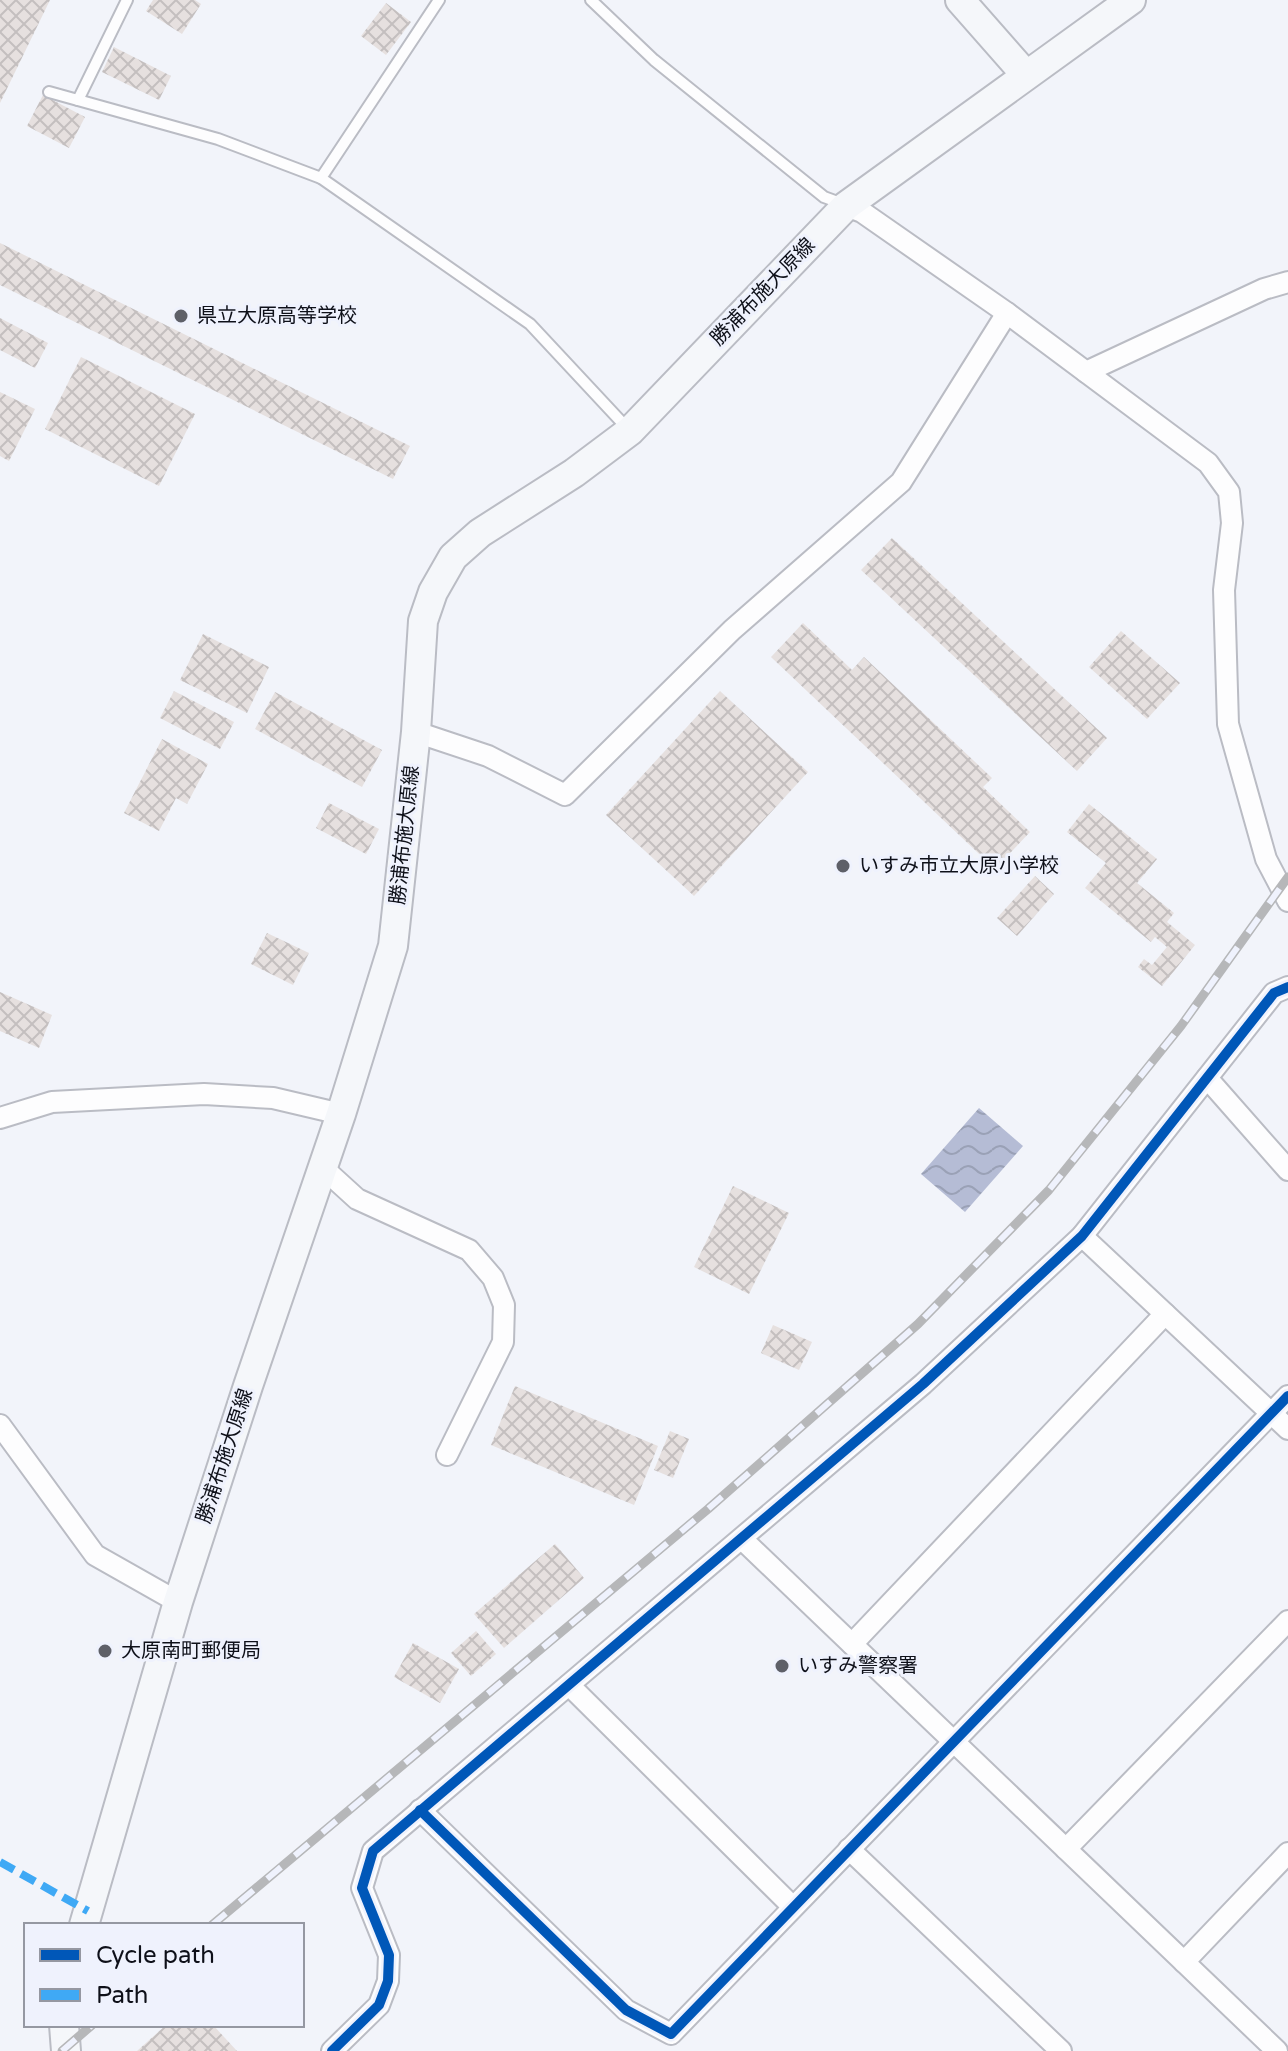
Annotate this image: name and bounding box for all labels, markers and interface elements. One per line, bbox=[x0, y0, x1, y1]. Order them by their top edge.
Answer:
street label: 勝浦布施大原線 bbox=[706, 233, 820, 351]
place label: 県立大原高等学校 bbox=[197, 304, 357, 328]
marker: 県立大原高等学校 bbox=[172, 307, 190, 325]
street label: 勝浦布施大原線 bbox=[386, 764, 424, 906]
place label: いすみ市立大原小学校 bbox=[859, 854, 1059, 878]
marker: いすみ市立大原小学校 bbox=[834, 857, 852, 875]
street label: 勝浦布施大原線 bbox=[192, 1386, 258, 1526]
place label: 大原南町郵便局 bbox=[121, 1639, 261, 1663]
marker: 大原南町郵便局 bbox=[96, 1642, 114, 1660]
place label: いすみ警察署 bbox=[798, 1654, 918, 1678]
marker: いすみ警察署 bbox=[773, 1657, 791, 1675]
legend bbox=[24, 1923, 304, 2027]
text: Cycle path bbox=[96, 1941, 215, 1970]
text: Path bbox=[96, 1981, 149, 2010]

